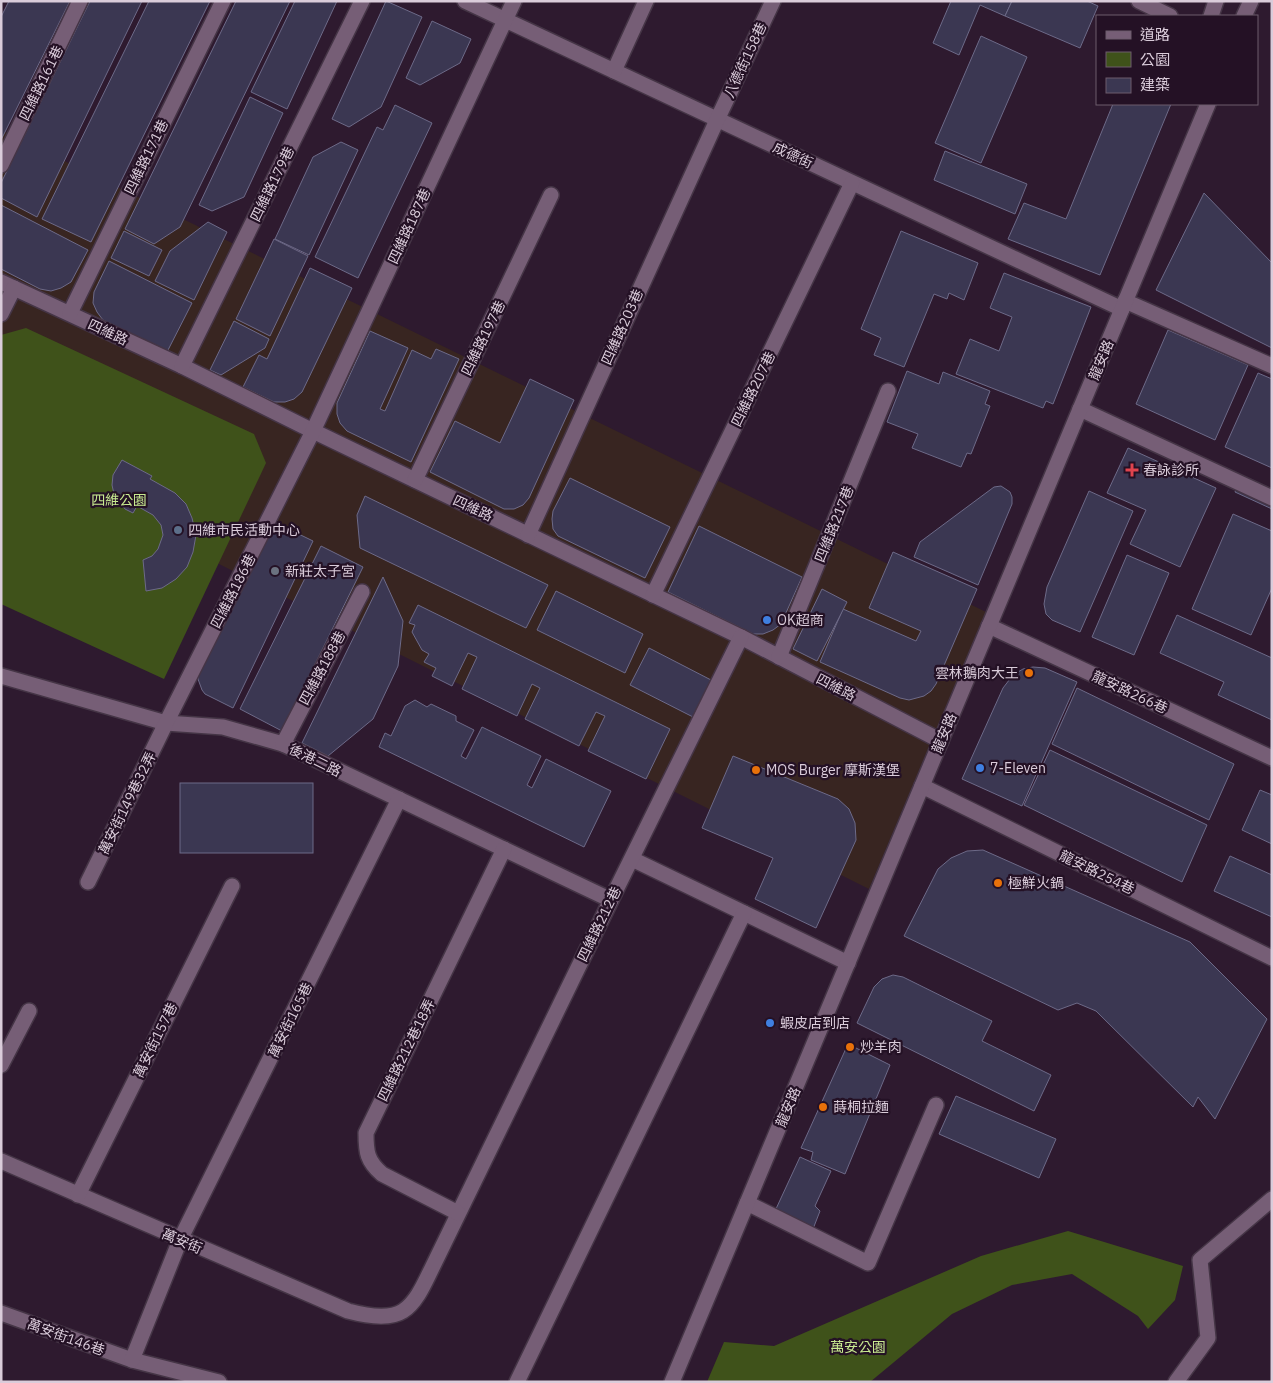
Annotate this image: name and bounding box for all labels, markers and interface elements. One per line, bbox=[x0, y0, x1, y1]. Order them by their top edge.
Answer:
legend bbox=[1096, 15, 1258, 105]
street label: 八德街158巷 bbox=[720, 19, 770, 101]
text: 道路 bbox=[1140, 25, 1170, 44]
street label: 四維路161巷 bbox=[15, 43, 67, 123]
text: 公園 bbox=[1140, 50, 1170, 69]
text: 建築 bbox=[1140, 75, 1170, 94]
street label: 四維路171巷 bbox=[120, 117, 172, 197]
street label: 成德街 bbox=[770, 138, 816, 172]
street label: 四維路179巷 bbox=[246, 144, 298, 224]
street label: 四維路187巷 bbox=[384, 185, 434, 267]
street label: 四維路203巷 bbox=[597, 286, 647, 368]
street label: 四維路197巷 bbox=[457, 298, 509, 378]
street label: 四維路 bbox=[85, 315, 131, 349]
street label: 龍安路 bbox=[1085, 337, 1117, 383]
street label: 四維路207巷 bbox=[727, 349, 779, 429]
place label: 春詠診所 bbox=[1143, 461, 1199, 479]
marker: 春詠診所 bbox=[1125, 463, 1139, 477]
street label: 四維路217巷 bbox=[810, 483, 858, 565]
park label: 四維公園 bbox=[91, 491, 147, 509]
street label: 四維路 bbox=[450, 491, 496, 525]
place label: 四維市民活動中心 bbox=[188, 521, 300, 539]
marker: 四維市民活動中心 bbox=[172, 524, 184, 536]
street label: 四維路186巷 bbox=[207, 551, 259, 631]
place label: 新莊太子宮 bbox=[285, 562, 355, 580]
marker: 新莊太子宮 bbox=[269, 565, 281, 577]
place label: OK超商 bbox=[777, 611, 824, 629]
marker: OK超商 bbox=[761, 614, 773, 626]
street label: 四維路188巷 bbox=[295, 628, 349, 708]
place label: 雲林鵝肉大王 bbox=[935, 664, 1019, 682]
marker: 雲林鵝肉大王 bbox=[1023, 667, 1035, 679]
street label: 龍安路266巷 bbox=[1089, 667, 1171, 717]
street label: 四維路 bbox=[813, 669, 859, 705]
street label: 龍安路 bbox=[928, 710, 960, 756]
street label: 後港二路 bbox=[286, 740, 344, 780]
street label: 萬安街149巷32弄 bbox=[94, 749, 160, 857]
place label: 7-Eleven bbox=[990, 759, 1046, 777]
place label: MOS Burger 摩斯漢堡 bbox=[766, 761, 900, 779]
marker: 7-Eleven bbox=[974, 762, 986, 774]
marker: MOS Burger 摩斯漢堡 bbox=[750, 764, 762, 776]
street label: 龍安路254巷 bbox=[1057, 846, 1137, 898]
place label: 極鮮火鍋 bbox=[1008, 874, 1064, 892]
marker: 極鮮火鍋 bbox=[992, 877, 1004, 889]
street label: 四維路212巷 bbox=[573, 884, 625, 964]
street label: 萬安街165巷 bbox=[264, 980, 316, 1060]
street label: 四維路212巷18弄 bbox=[373, 996, 439, 1104]
street label: 萬安街157巷 bbox=[129, 1000, 181, 1080]
place label: 蝦皮店到店 bbox=[780, 1014, 850, 1032]
marker: 蝦皮店到店 bbox=[764, 1017, 776, 1029]
place label: 炒羊肉 bbox=[860, 1038, 902, 1056]
marker: 炒羊肉 bbox=[844, 1041, 856, 1053]
street label: 龍安路 bbox=[772, 1084, 804, 1130]
place label: 蒔桐拉麵 bbox=[833, 1098, 889, 1116]
marker: 蒔桐拉麵 bbox=[817, 1101, 829, 1113]
street label: 萬安街 bbox=[159, 1225, 205, 1257]
street label: 萬安街146巷 bbox=[25, 1315, 107, 1359]
park label: 萬安公園 bbox=[830, 1338, 886, 1356]

